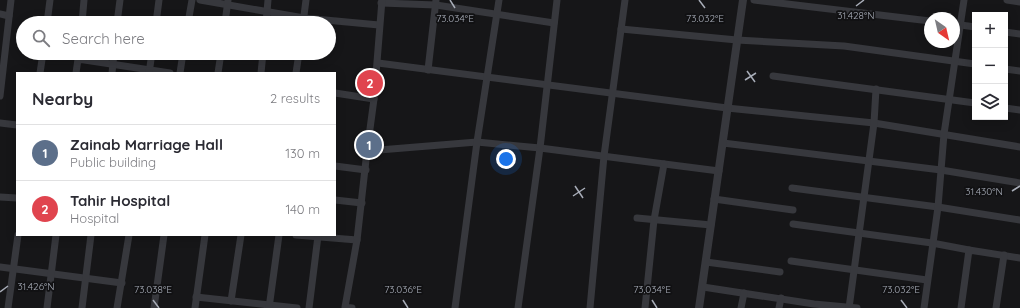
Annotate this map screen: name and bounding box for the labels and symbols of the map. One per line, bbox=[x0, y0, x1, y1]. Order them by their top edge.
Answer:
text: 31.428°N bbox=[837, 9, 875, 22]
text: 73.034°E bbox=[436, 12, 474, 25]
text: 73.032°E bbox=[686, 12, 724, 25]
north arrow bbox=[924, 12, 960, 48]
pin: 2 bbox=[357, 68, 383, 98]
pin: 1 bbox=[356, 130, 382, 160]
your location bbox=[496, 149, 516, 169]
text: 31.430°N bbox=[965, 185, 1003, 198]
text: 31.426°N bbox=[17, 280, 55, 293]
text: 73.038°E bbox=[134, 283, 172, 296]
text: 73.036°E bbox=[384, 283, 422, 296]
text: 73.034°E bbox=[633, 283, 671, 296]
text: 73.032°E bbox=[882, 283, 920, 296]

